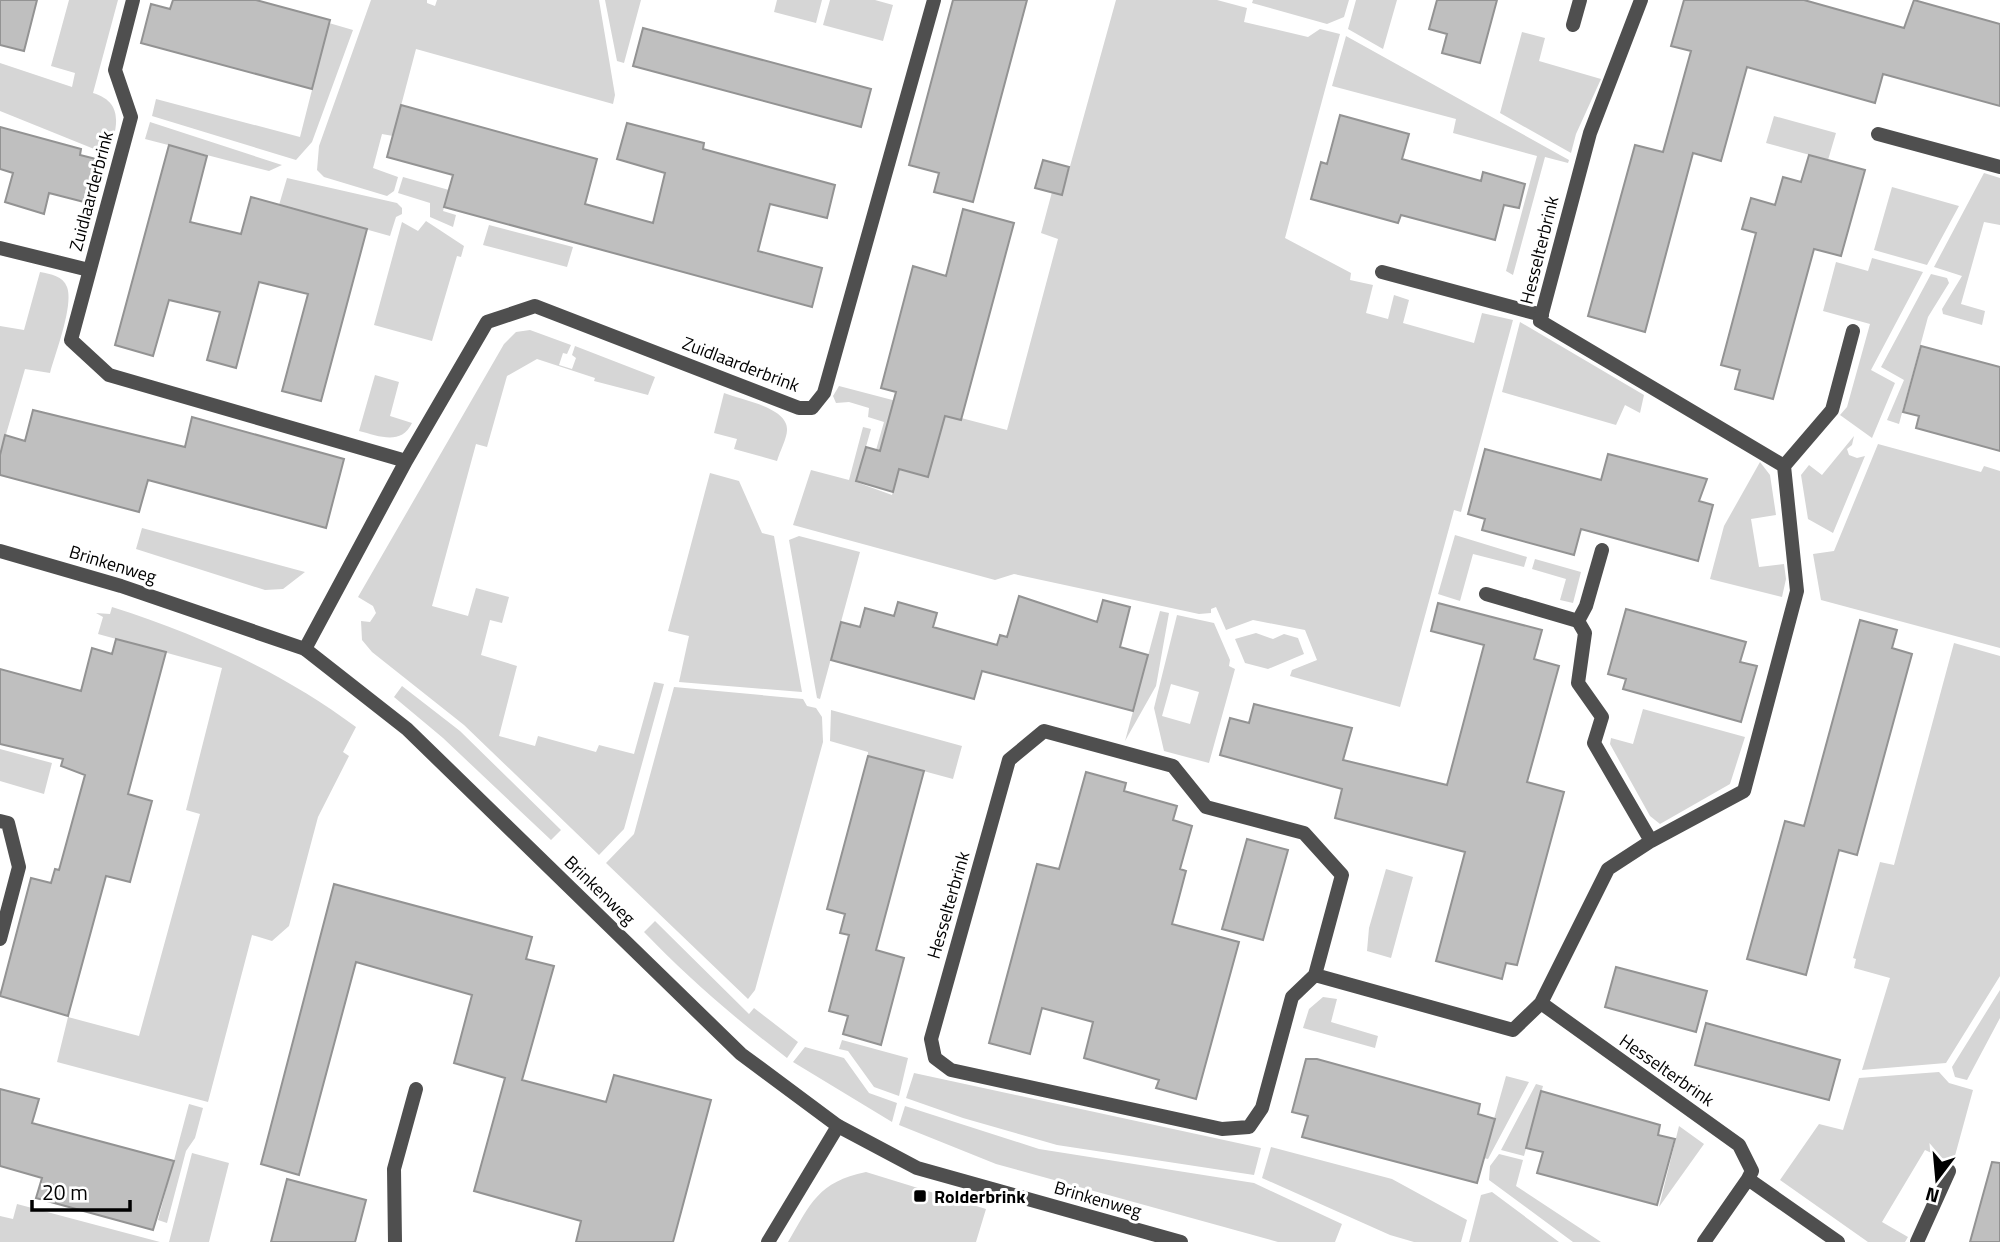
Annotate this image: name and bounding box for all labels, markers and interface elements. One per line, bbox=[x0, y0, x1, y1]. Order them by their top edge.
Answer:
street label: Zuidlaarderbrink bbox=[62, 128, 120, 254]
street label: Hesselterbrink bbox=[1513, 193, 1566, 307]
street label: Zuidlaarderbrink bbox=[679, 329, 804, 399]
street label: Brinkenweg bbox=[66, 538, 160, 590]
street label: Hesselterbrink bbox=[920, 848, 976, 962]
street label: Brinkenweg bbox=[558, 849, 642, 931]
street label: Hesselterbrink bbox=[1614, 1027, 1720, 1113]
north arrow bbox=[1902, 1144, 1972, 1214]
scale bar bbox=[32, 1168, 130, 1212]
street label: Brinkenweg bbox=[1051, 1174, 1145, 1224]
text: 20 m bbox=[42, 1176, 88, 1208]
text: N bbox=[1922, 1180, 1943, 1212]
place label: Rolderbrink bbox=[934, 1183, 1026, 1210]
marker: Rolderbrink bbox=[912, 1188, 928, 1204]

